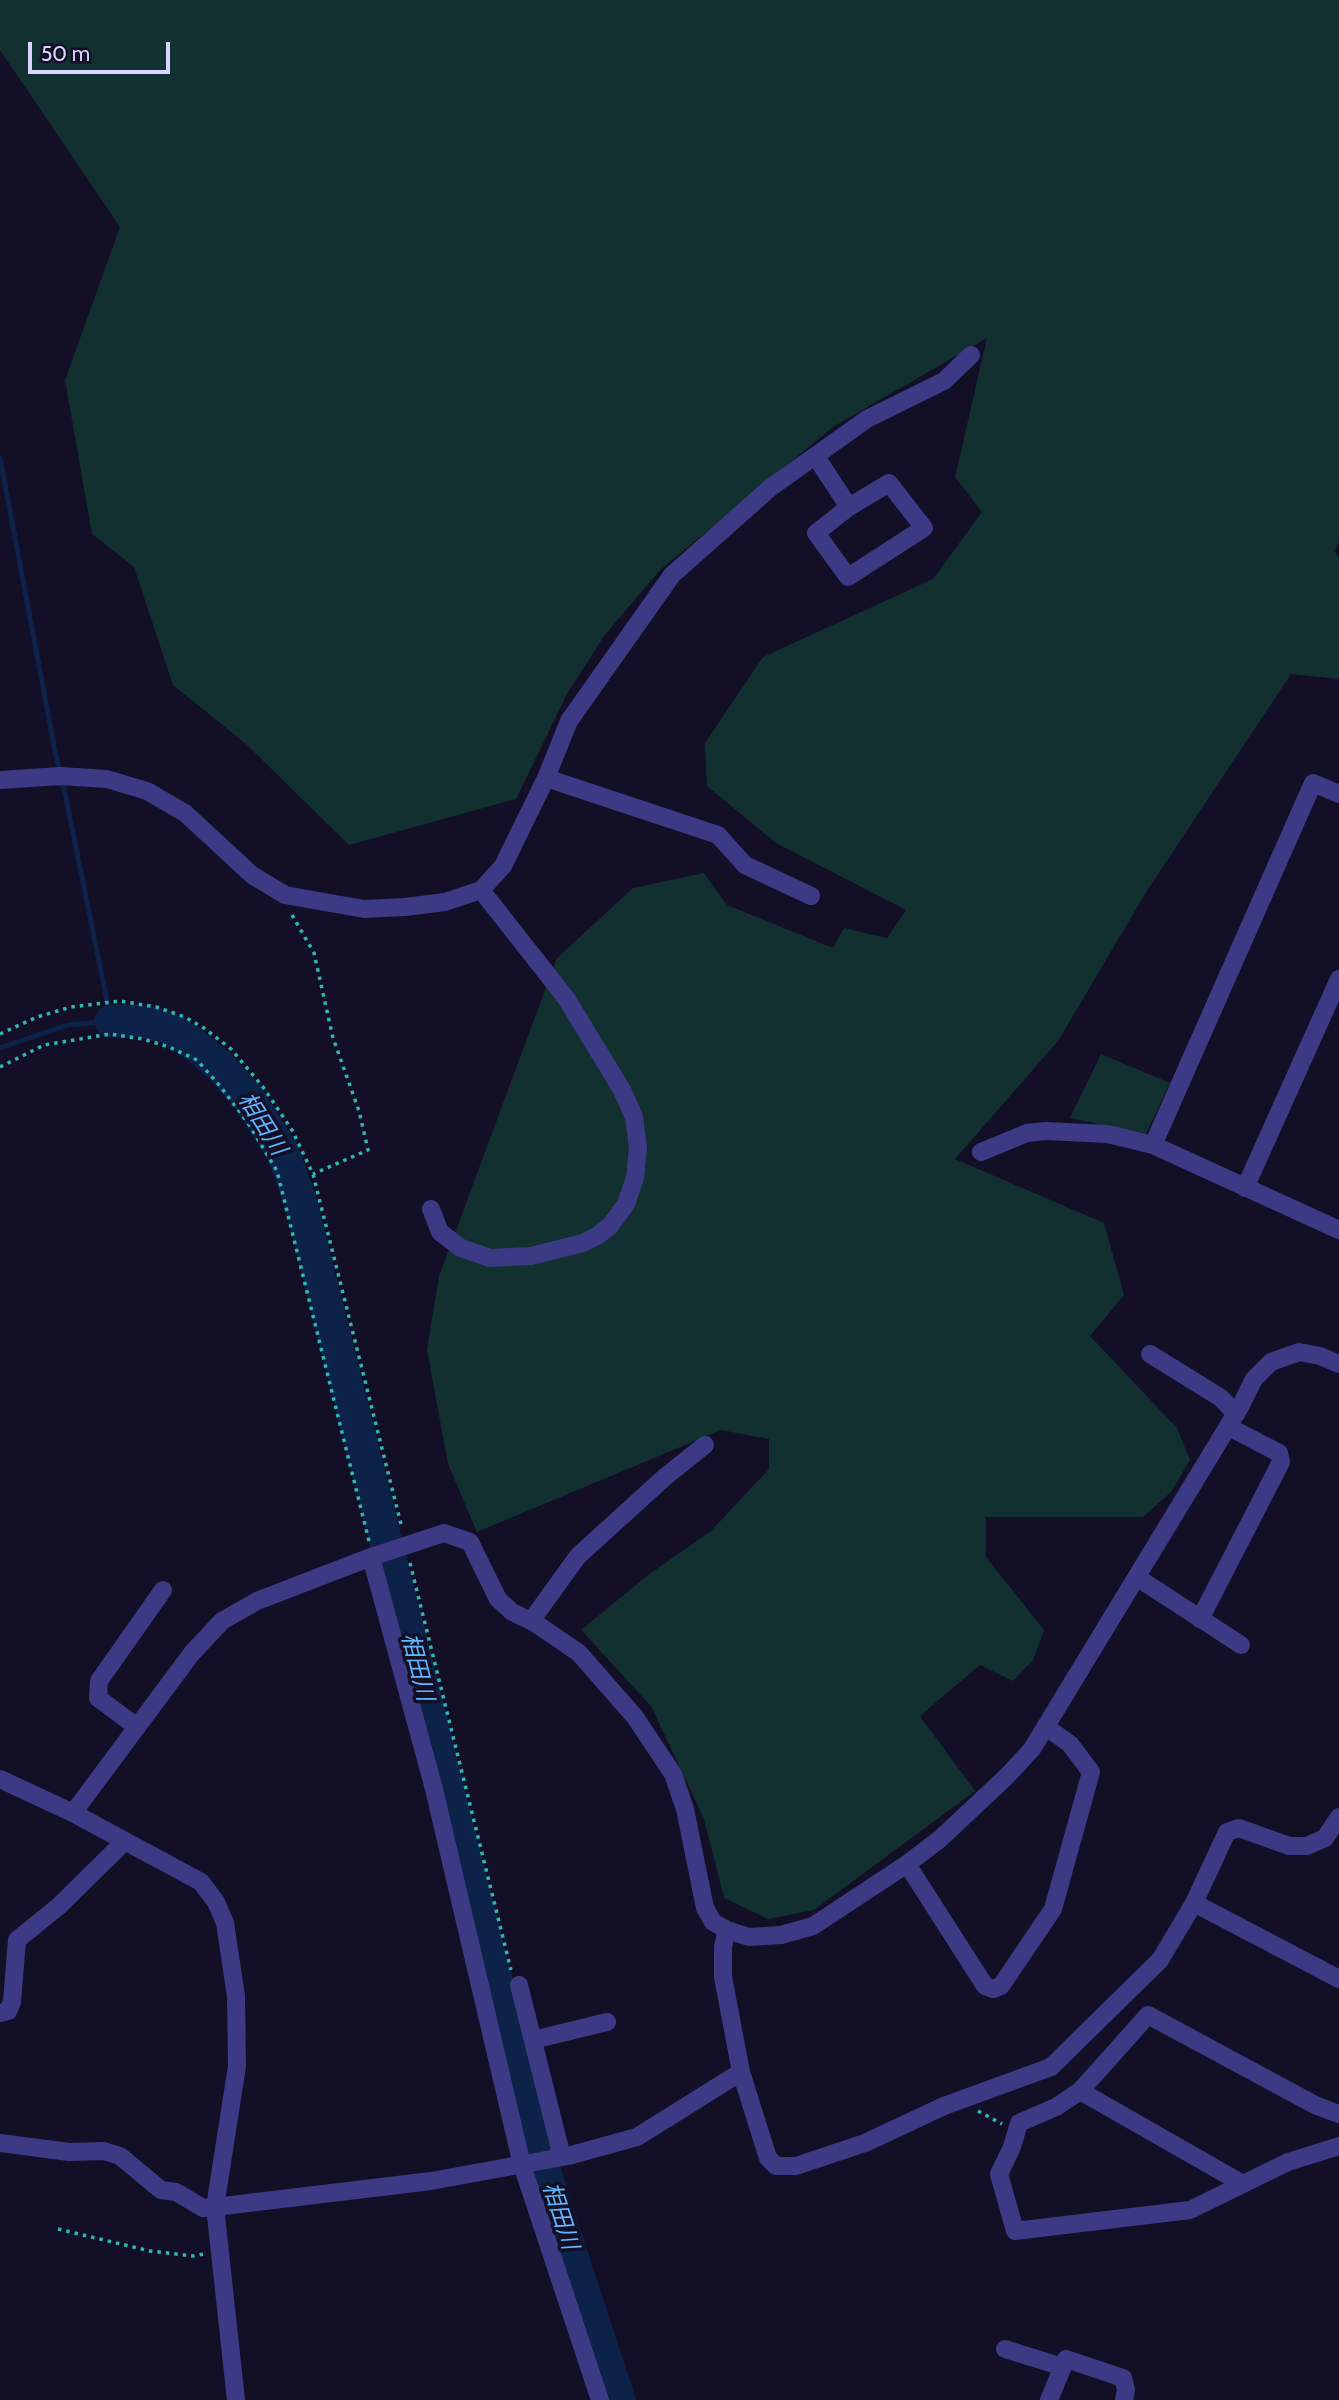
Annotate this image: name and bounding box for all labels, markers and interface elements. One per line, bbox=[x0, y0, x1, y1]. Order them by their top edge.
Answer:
scale bar bbox=[32, 28, 173, 72]
text: 50 m bbox=[41, 41, 90, 66]
water label: 相田川 bbox=[232, 1087, 292, 1161]
water label: 相田川 bbox=[395, 1630, 439, 1704]
water label: 相田川 bbox=[536, 2179, 584, 2253]

